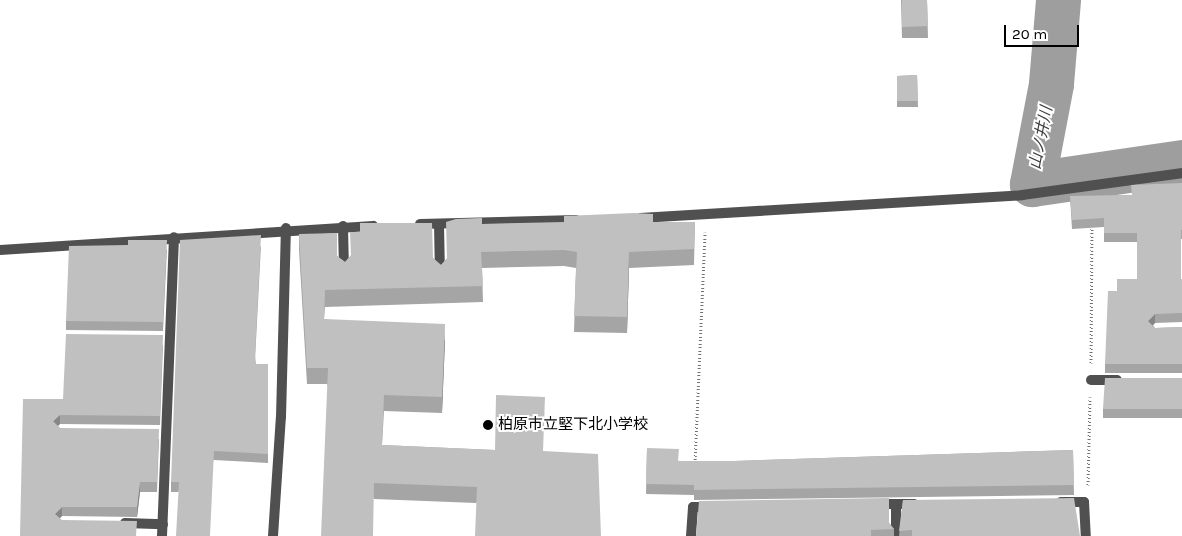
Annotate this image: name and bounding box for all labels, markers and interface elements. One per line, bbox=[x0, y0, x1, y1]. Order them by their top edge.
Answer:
scale bar bbox=[1007, 15, 1082, 47]
text: 20 m bbox=[1012, 25, 1047, 43]
water label: 山ノ井川 bbox=[1025, 105, 1057, 171]
place label: 柏原市立堅下北小学校 bbox=[498, 416, 648, 434]
marker: 柏原市立堅下北小学校 bbox=[482, 419, 494, 431]

